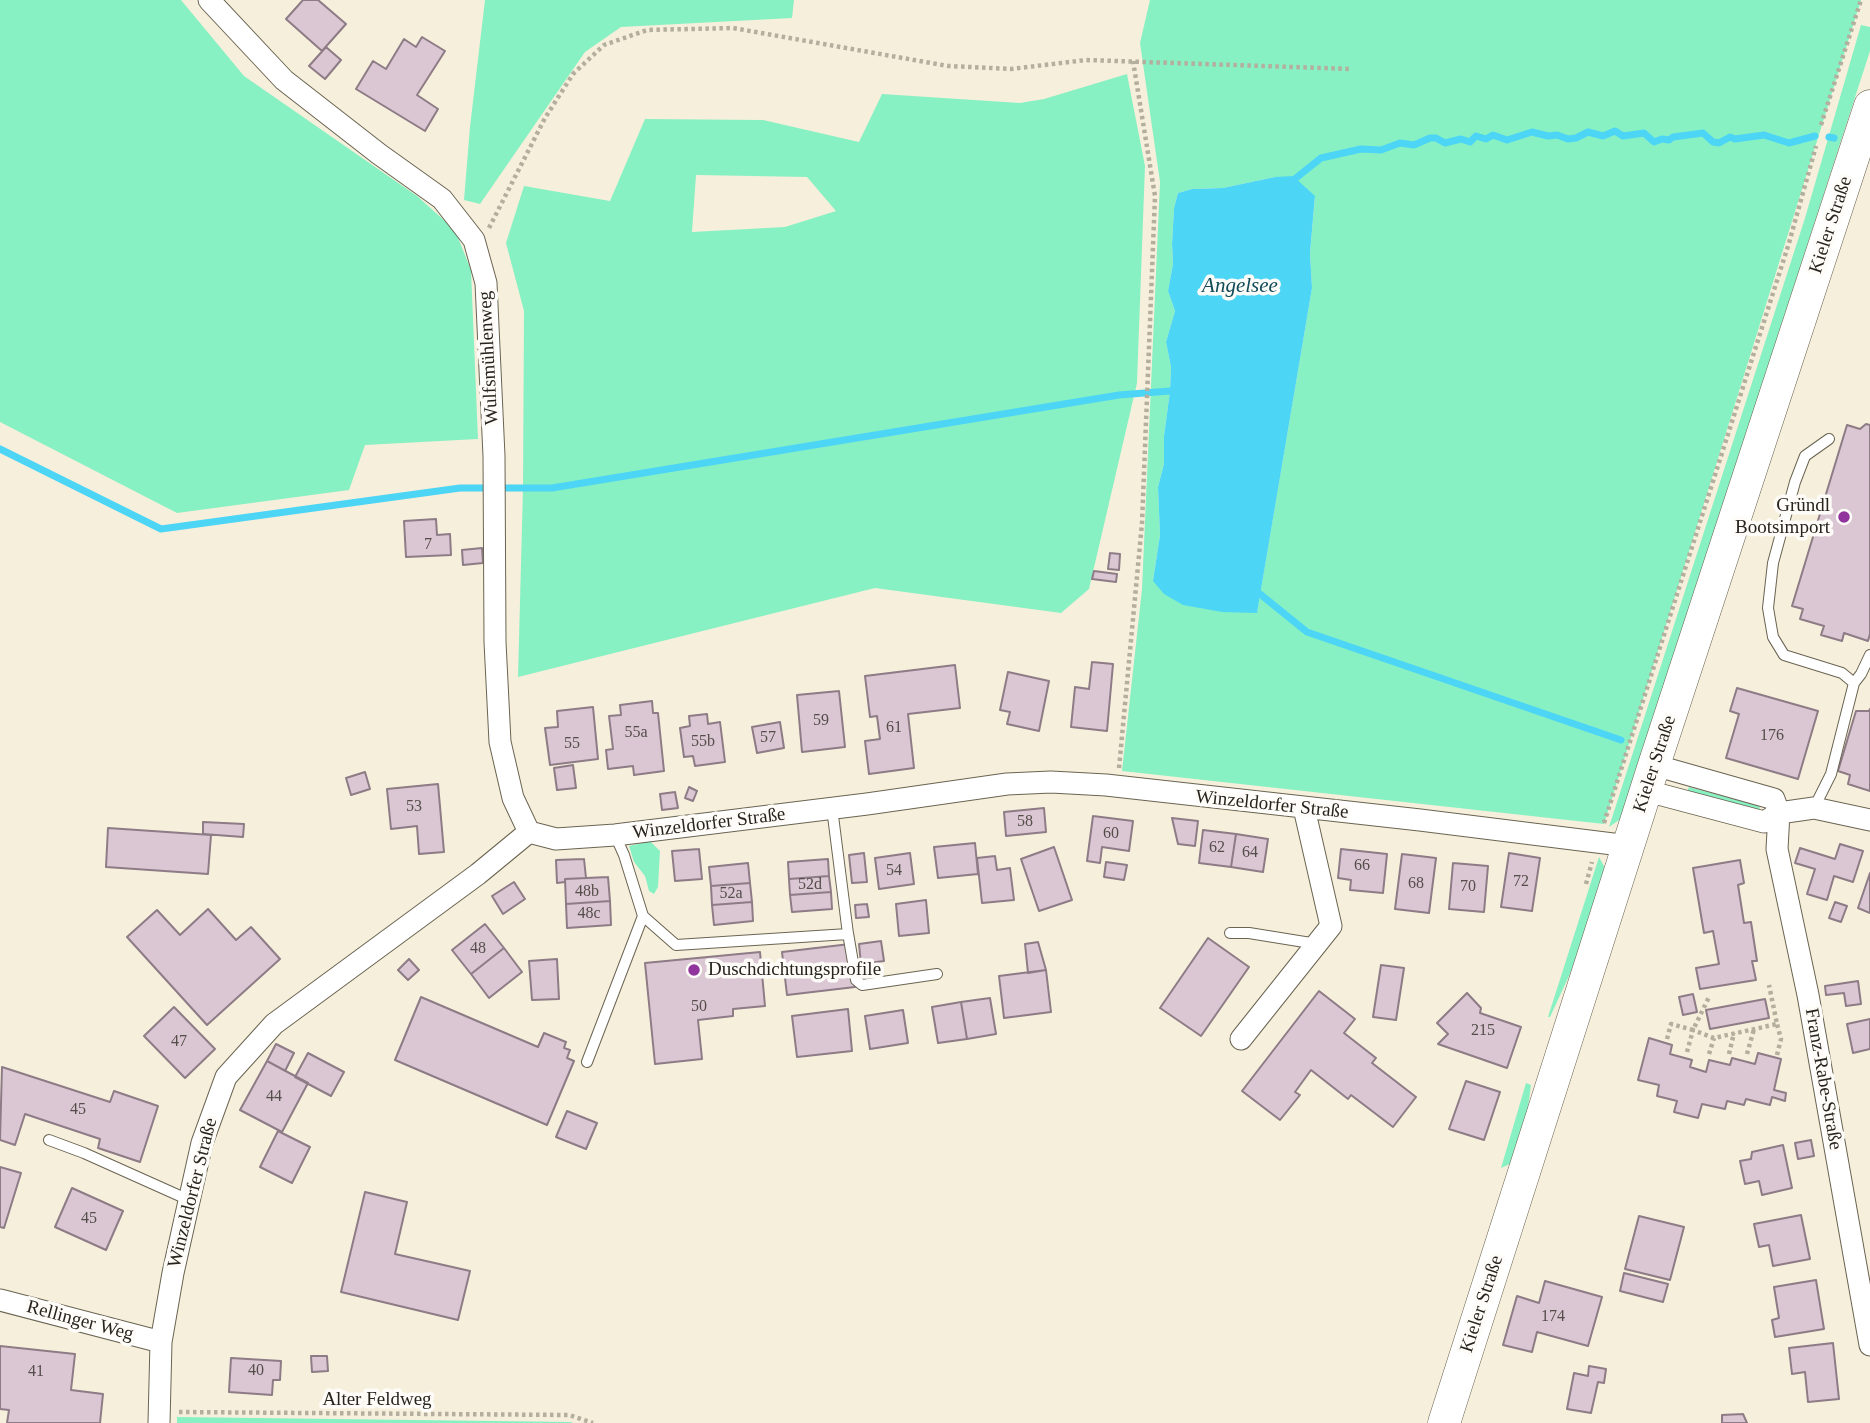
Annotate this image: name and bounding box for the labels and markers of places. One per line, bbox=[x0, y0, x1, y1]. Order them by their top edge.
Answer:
place label: Gründl Bootsimport bbox=[1735, 495, 1830, 539]
marker: Gründl Bootsimport bbox=[1836, 509, 1852, 525]
place label: Duschdichtungsprofile bbox=[708, 959, 881, 981]
marker: Duschdichtungsprofile bbox=[686, 962, 702, 978]

